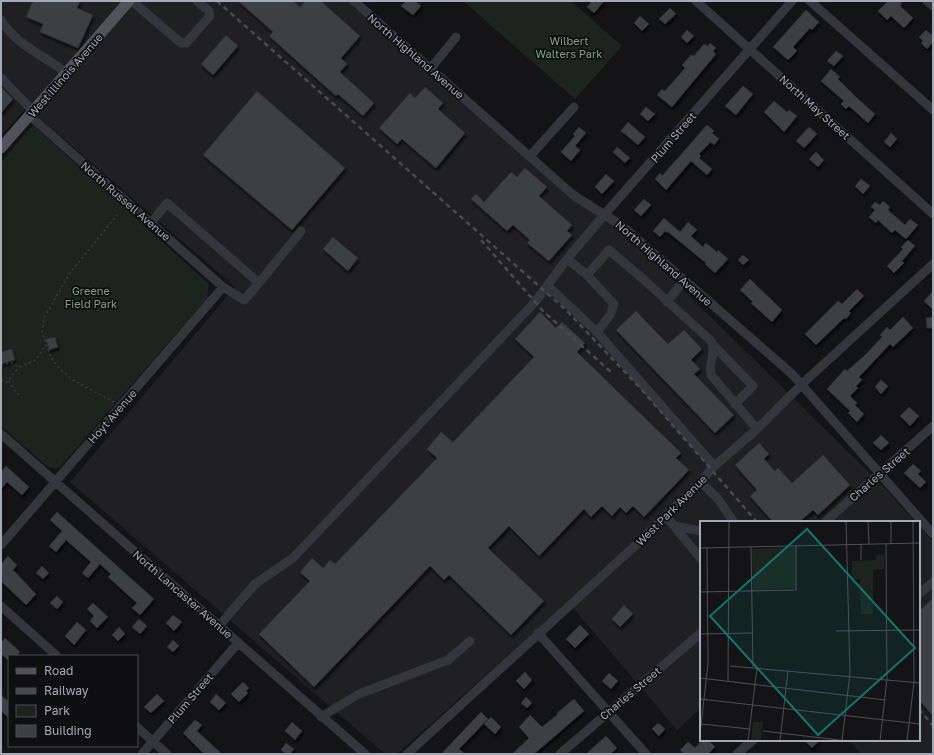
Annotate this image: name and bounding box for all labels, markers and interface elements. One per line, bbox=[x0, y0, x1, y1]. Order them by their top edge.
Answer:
street label: North Highland Avenue bbox=[365, 11, 467, 101]
street label: West Illinois Avenue bbox=[25, 30, 105, 120]
park label: Wilbert Walters Park bbox=[535, 34, 603, 60]
street label: North May Street bbox=[777, 72, 853, 142]
street label: Plum Street bbox=[648, 109, 698, 165]
street label: North Russell Avenue bbox=[79, 159, 173, 243]
street label: North Highland Avenue bbox=[613, 218, 715, 308]
park label: Greene Field Park bbox=[65, 284, 117, 310]
street label: Hoyt Avenue bbox=[85, 386, 139, 446]
street label: Charles Street bbox=[846, 444, 912, 504]
street label: West Park Avenue bbox=[633, 472, 709, 548]
inset map bbox=[700, 521, 920, 741]
street label: North Lancaster Avenue bbox=[131, 547, 235, 641]
legend bbox=[8, 655, 138, 747]
text: Road bbox=[44, 663, 73, 678]
street label: Charles Street bbox=[597, 664, 663, 722]
street label: Plum Street bbox=[165, 670, 215, 726]
text: Railway bbox=[44, 683, 89, 698]
text: Park bbox=[44, 703, 70, 718]
text: Building bbox=[44, 723, 92, 738]

